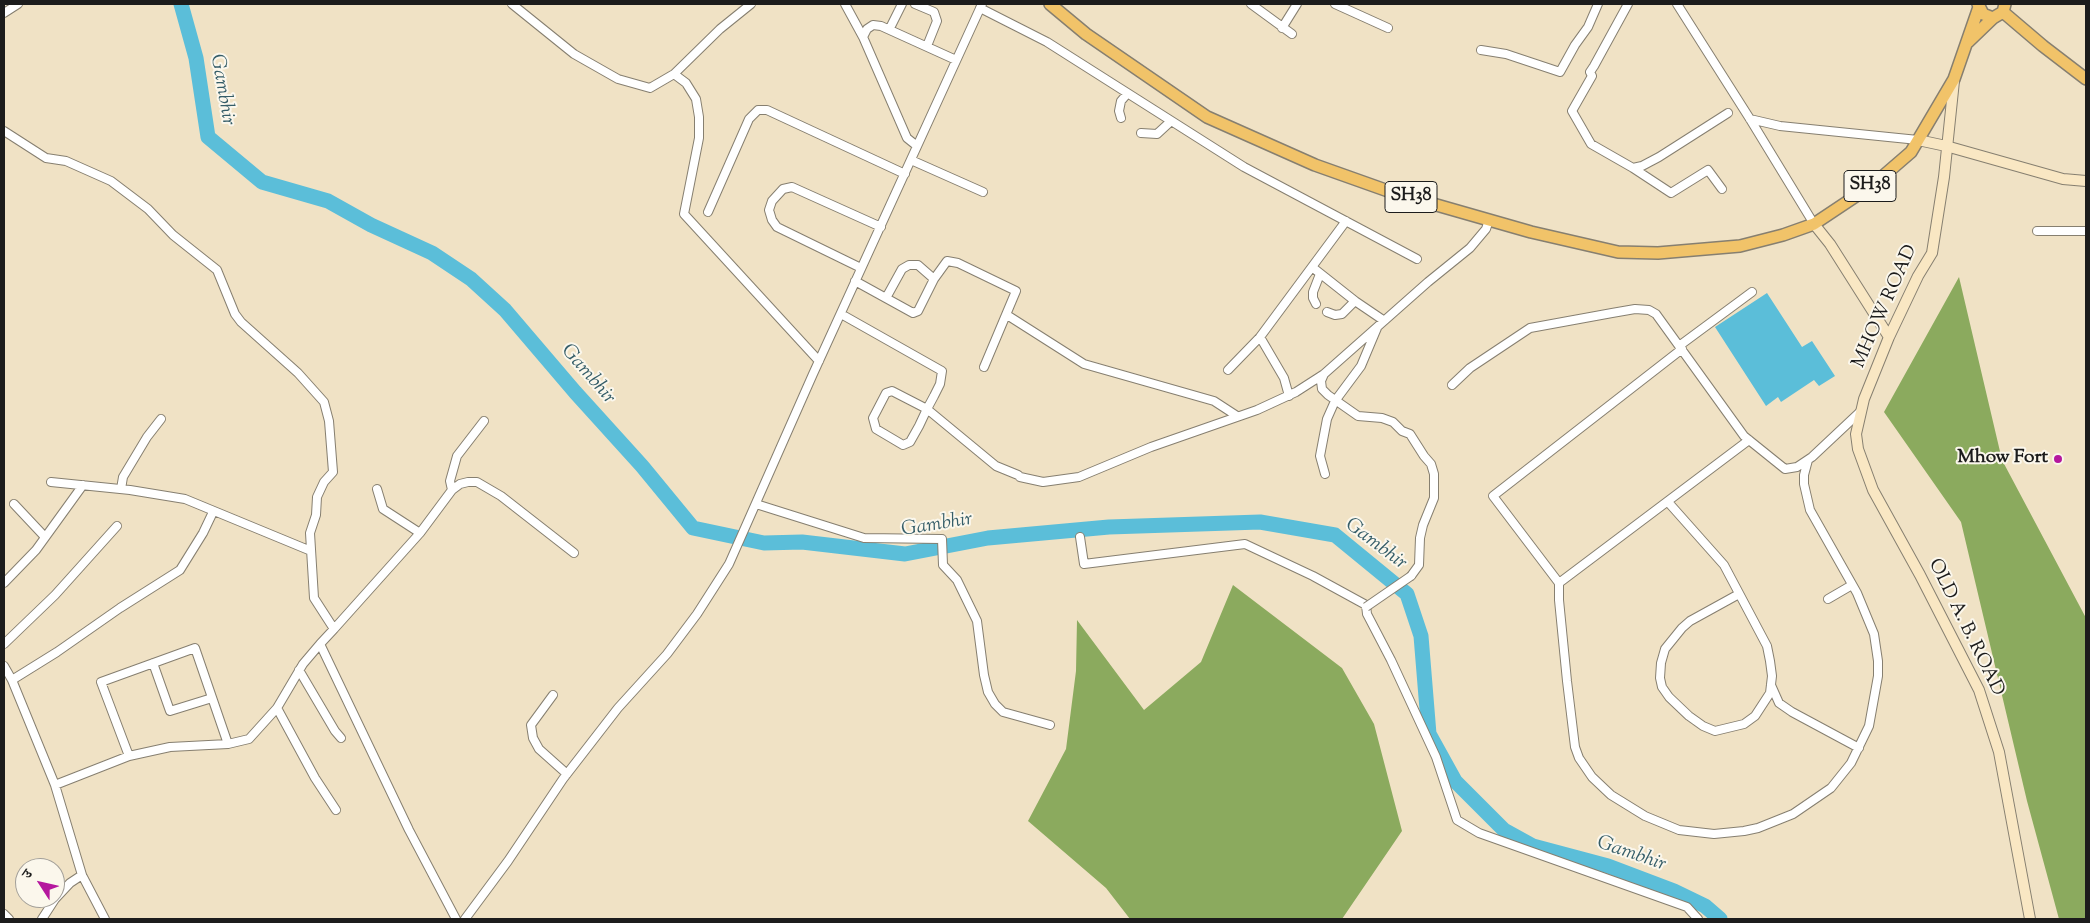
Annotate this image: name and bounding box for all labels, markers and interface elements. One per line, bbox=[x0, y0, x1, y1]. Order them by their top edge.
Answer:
water label: Gambhir bbox=[203, 53, 239, 127]
road number: SH38 bbox=[1844, 170, 1896, 202]
road number: SH38 bbox=[1385, 182, 1437, 212]
street label: MHOW ROAD bbox=[1849, 242, 1923, 372]
water label: Gambhir bbox=[554, 340, 620, 410]
place label: Mhow Fort bbox=[1957, 448, 2048, 470]
marker: Mhow Fort bbox=[2052, 453, 2064, 465]
water label: Gambhir bbox=[900, 509, 974, 543]
water label: Gambhir bbox=[1339, 514, 1411, 576]
street label: OLD A. B. ROAD bbox=[1922, 556, 2008, 700]
water label: Gambhir bbox=[1593, 832, 1669, 878]
north arrow bbox=[15, 858, 65, 908]
text: उ bbox=[18, 866, 39, 884]

